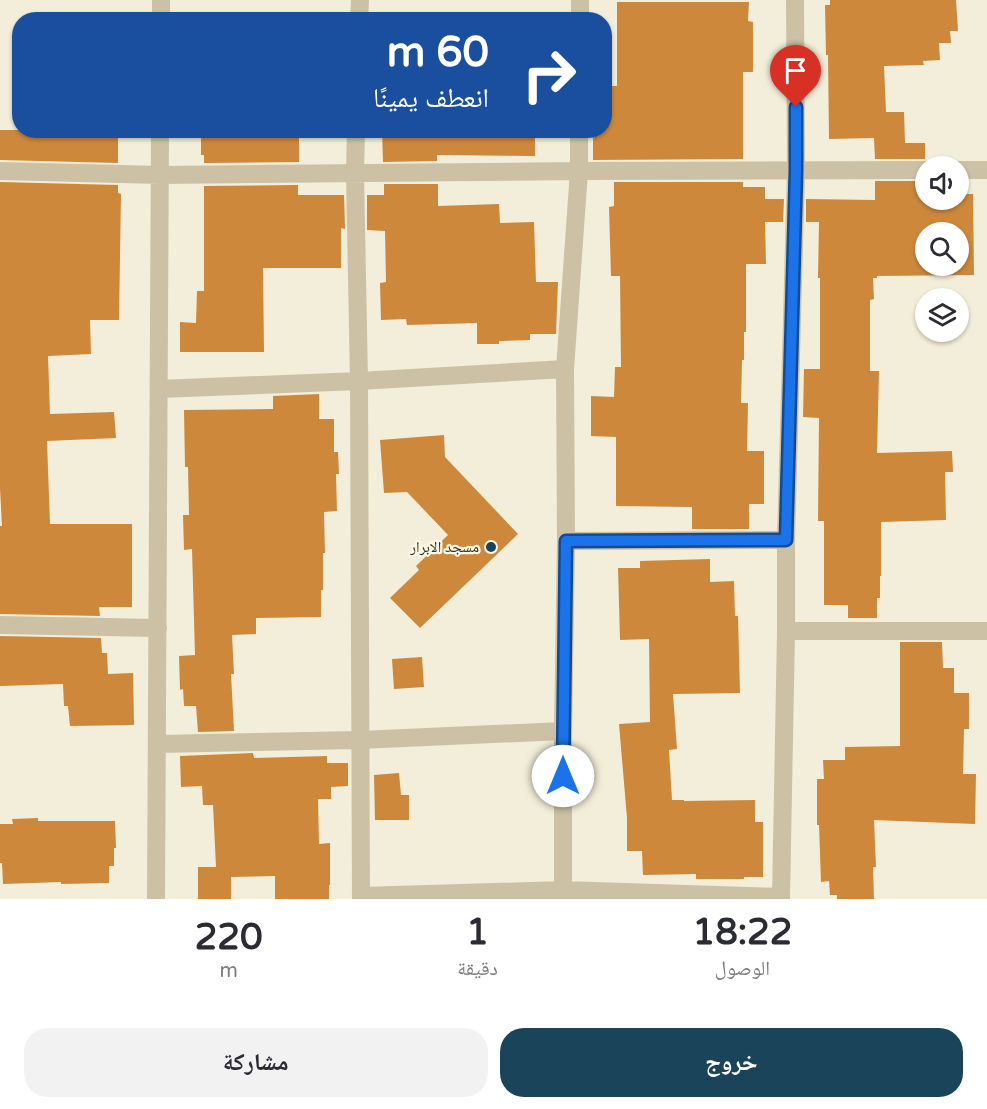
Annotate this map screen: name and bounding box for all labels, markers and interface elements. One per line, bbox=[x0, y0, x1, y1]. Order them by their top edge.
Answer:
text: 60 m bbox=[387, 27, 489, 78]
icon: right bbox=[510, 36, 588, 114]
pin bbox=[770, 45, 821, 107]
icon: arrive bbox=[779, 54, 812, 87]
text: انعطف يمينًا bbox=[373, 82, 489, 115]
map controls bbox=[915, 156, 969, 342]
button: sound bbox=[915, 156, 969, 210]
button: search bbox=[915, 222, 969, 276]
button: layers bbox=[915, 288, 969, 342]
place label: مسجد الابرار bbox=[409, 538, 479, 556]
marker: مسجد الابرار bbox=[484, 540, 498, 554]
position arrow bbox=[531, 744, 595, 808]
text: 1 bbox=[466, 911, 489, 954]
text: 18:22 bbox=[693, 911, 792, 954]
text: 220 bbox=[195, 916, 263, 959]
text: دقيقة bbox=[457, 957, 498, 981]
text: الوصول bbox=[715, 957, 770, 981]
text: m bbox=[219, 959, 238, 983]
button: مشاركة bbox=[24, 1028, 488, 1097]
button: خروج bbox=[500, 1028, 963, 1097]

